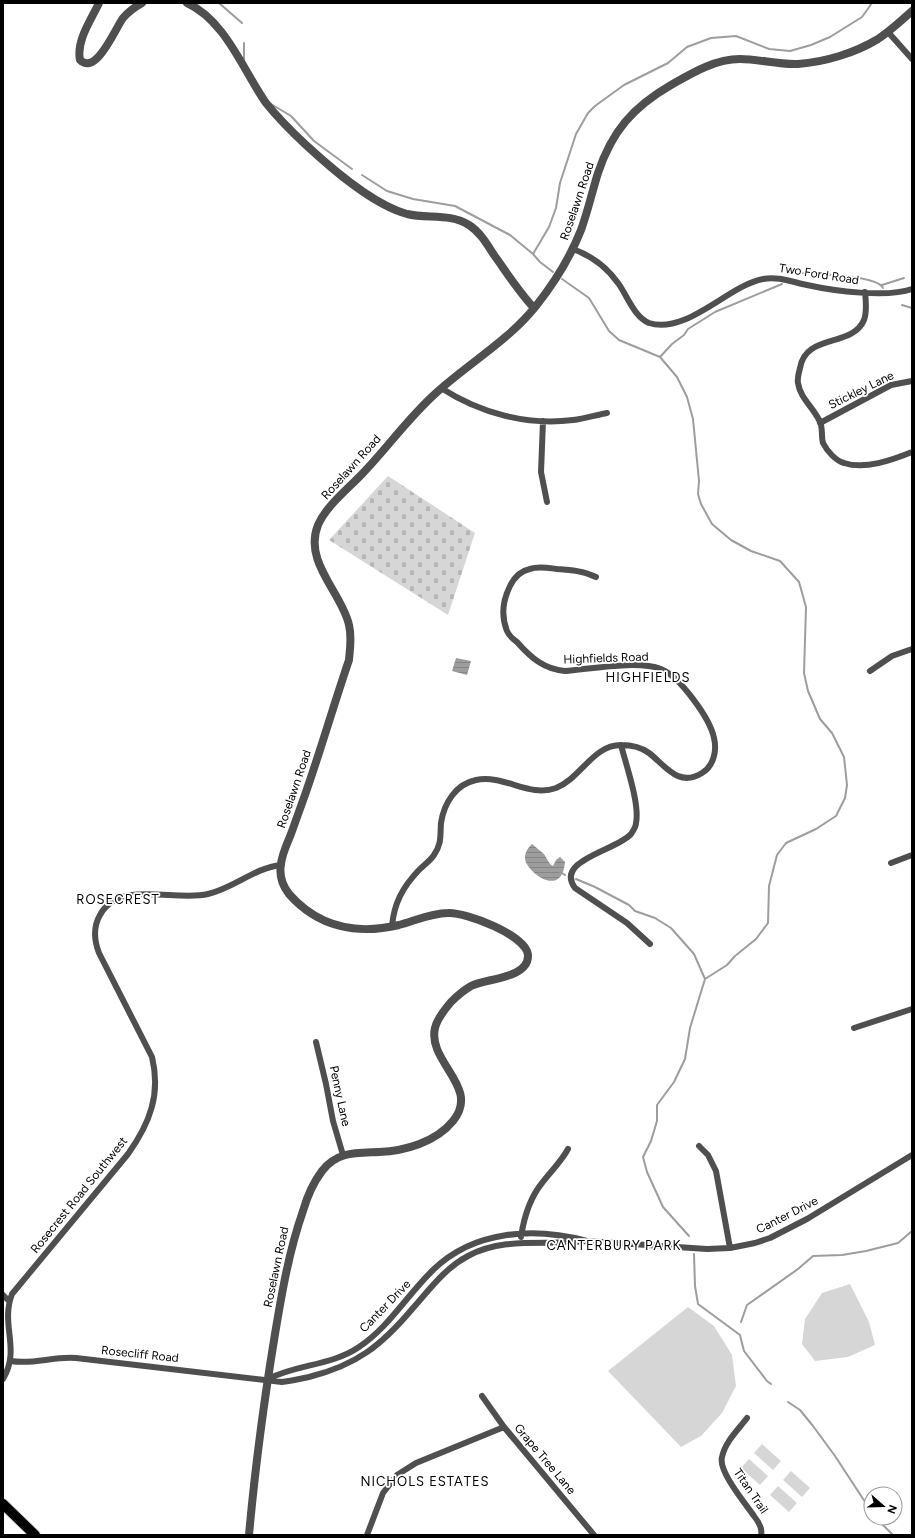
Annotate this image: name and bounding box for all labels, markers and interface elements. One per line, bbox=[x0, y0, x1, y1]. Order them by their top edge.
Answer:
street label: Roselawn Road bbox=[557, 160, 597, 242]
street label: Two Ford Road bbox=[778, 261, 860, 287]
street label: Stickley Lane bbox=[826, 368, 896, 412]
street label: Roselawn Road bbox=[318, 432, 384, 502]
street label: Highfields Road bbox=[563, 650, 649, 666]
district label: HIGHFIELDS bbox=[606, 670, 690, 685]
street label: Roselawn Road bbox=[274, 748, 314, 830]
district label: ROSECREST bbox=[76, 892, 160, 907]
street label: Penny Lane bbox=[327, 1064, 353, 1128]
street label: Rosecrest Road Southwest bbox=[28, 1134, 131, 1256]
street label: Canter Drive bbox=[754, 1193, 821, 1237]
street label: Roselawn Road bbox=[261, 1225, 291, 1309]
district label: CANTERBURY PARK bbox=[547, 1238, 681, 1253]
street label: Canter Drive bbox=[357, 1277, 414, 1335]
street label: Rosecliff Road bbox=[100, 1343, 180, 1365]
street label: Grape Tree Lane bbox=[511, 1421, 579, 1497]
street label: Titan Trail bbox=[731, 1466, 771, 1516]
district label: NICHOLS ESTATES bbox=[360, 1474, 490, 1489]
north arrow bbox=[863, 1486, 903, 1526]
text: N bbox=[884, 1503, 899, 1515]

